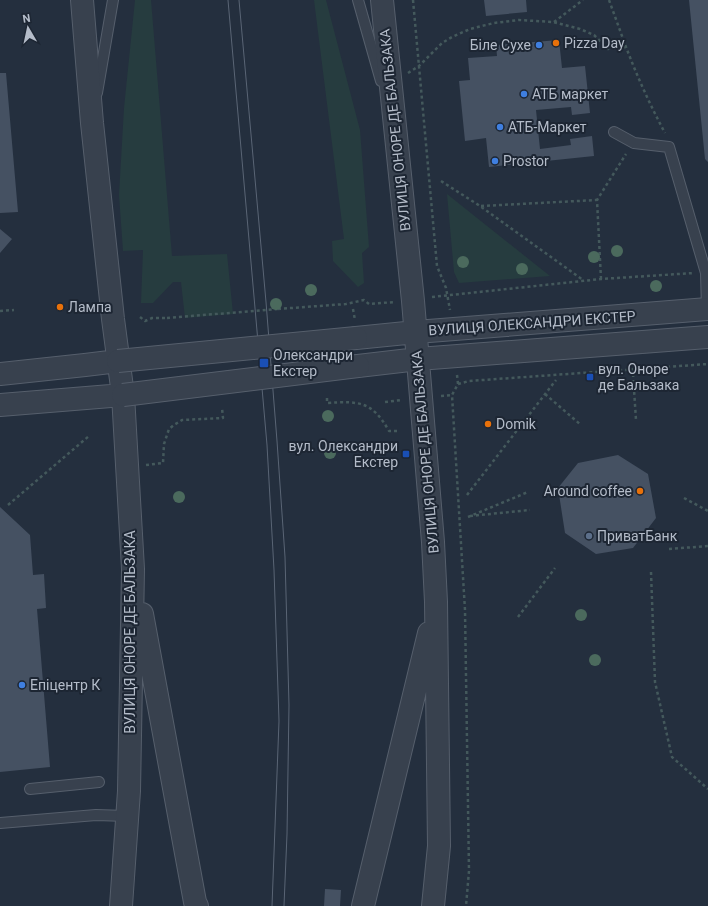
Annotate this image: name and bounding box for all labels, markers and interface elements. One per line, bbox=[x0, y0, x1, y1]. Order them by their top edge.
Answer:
north arrow bbox=[8, 8, 48, 48]
text: N bbox=[22, 12, 32, 26]
street label: ВУЛИЦЯ ОНОРЕ ДЕ БАЛЬЗАКА bbox=[376, 28, 414, 232]
place label: Pizza Day bbox=[564, 35, 625, 51]
place label: Біле Сухе bbox=[470, 37, 531, 53]
marker: Pizza Day bbox=[551, 38, 561, 48]
marker: Біле Сухе bbox=[534, 40, 544, 50]
place label: АТБ маркет bbox=[532, 86, 609, 102]
marker: АТБ маркет bbox=[519, 89, 529, 99]
place label: АТБ-Маркет bbox=[508, 119, 587, 135]
marker: АТБ-Маркет bbox=[495, 122, 505, 132]
place label: Prostor bbox=[503, 153, 549, 169]
marker: Prostor bbox=[490, 156, 500, 166]
place label: Лампа bbox=[68, 299, 112, 315]
marker: Лампа bbox=[55, 302, 65, 312]
street label: ВУЛИЦЯ ОЛЕКСАНДРИ ЕКСТЕР bbox=[428, 308, 636, 338]
place label: Олександри Екстер bbox=[273, 347, 353, 379]
street label: ВУЛИЦЯ ОНОРЕ ДЕ БАЛЬЗАКА bbox=[408, 350, 442, 554]
marker: Олександри Екстер bbox=[258, 357, 270, 369]
place label: вул. Оноре де Бальзака bbox=[598, 361, 679, 393]
marker: вул. Оноре де Бальзака bbox=[585, 372, 595, 382]
place label: Domik bbox=[496, 416, 537, 432]
marker: Domik bbox=[483, 419, 493, 429]
place label: вул. Олександри Екстер bbox=[288, 438, 398, 470]
marker: вул. Олександри Екстер bbox=[401, 449, 411, 459]
place label: Around coffee bbox=[544, 483, 632, 499]
marker: Around coffee bbox=[635, 486, 645, 496]
place label: ПриватБанк bbox=[597, 528, 678, 544]
street label: ВУЛИЦЯ ОНОРЕ ДЕ БАЛЬЗАКА bbox=[122, 530, 138, 734]
marker: ПриватБанк bbox=[584, 531, 594, 541]
place label: Епіцентр К bbox=[30, 677, 100, 693]
marker: Епіцентр К bbox=[17, 680, 27, 690]

